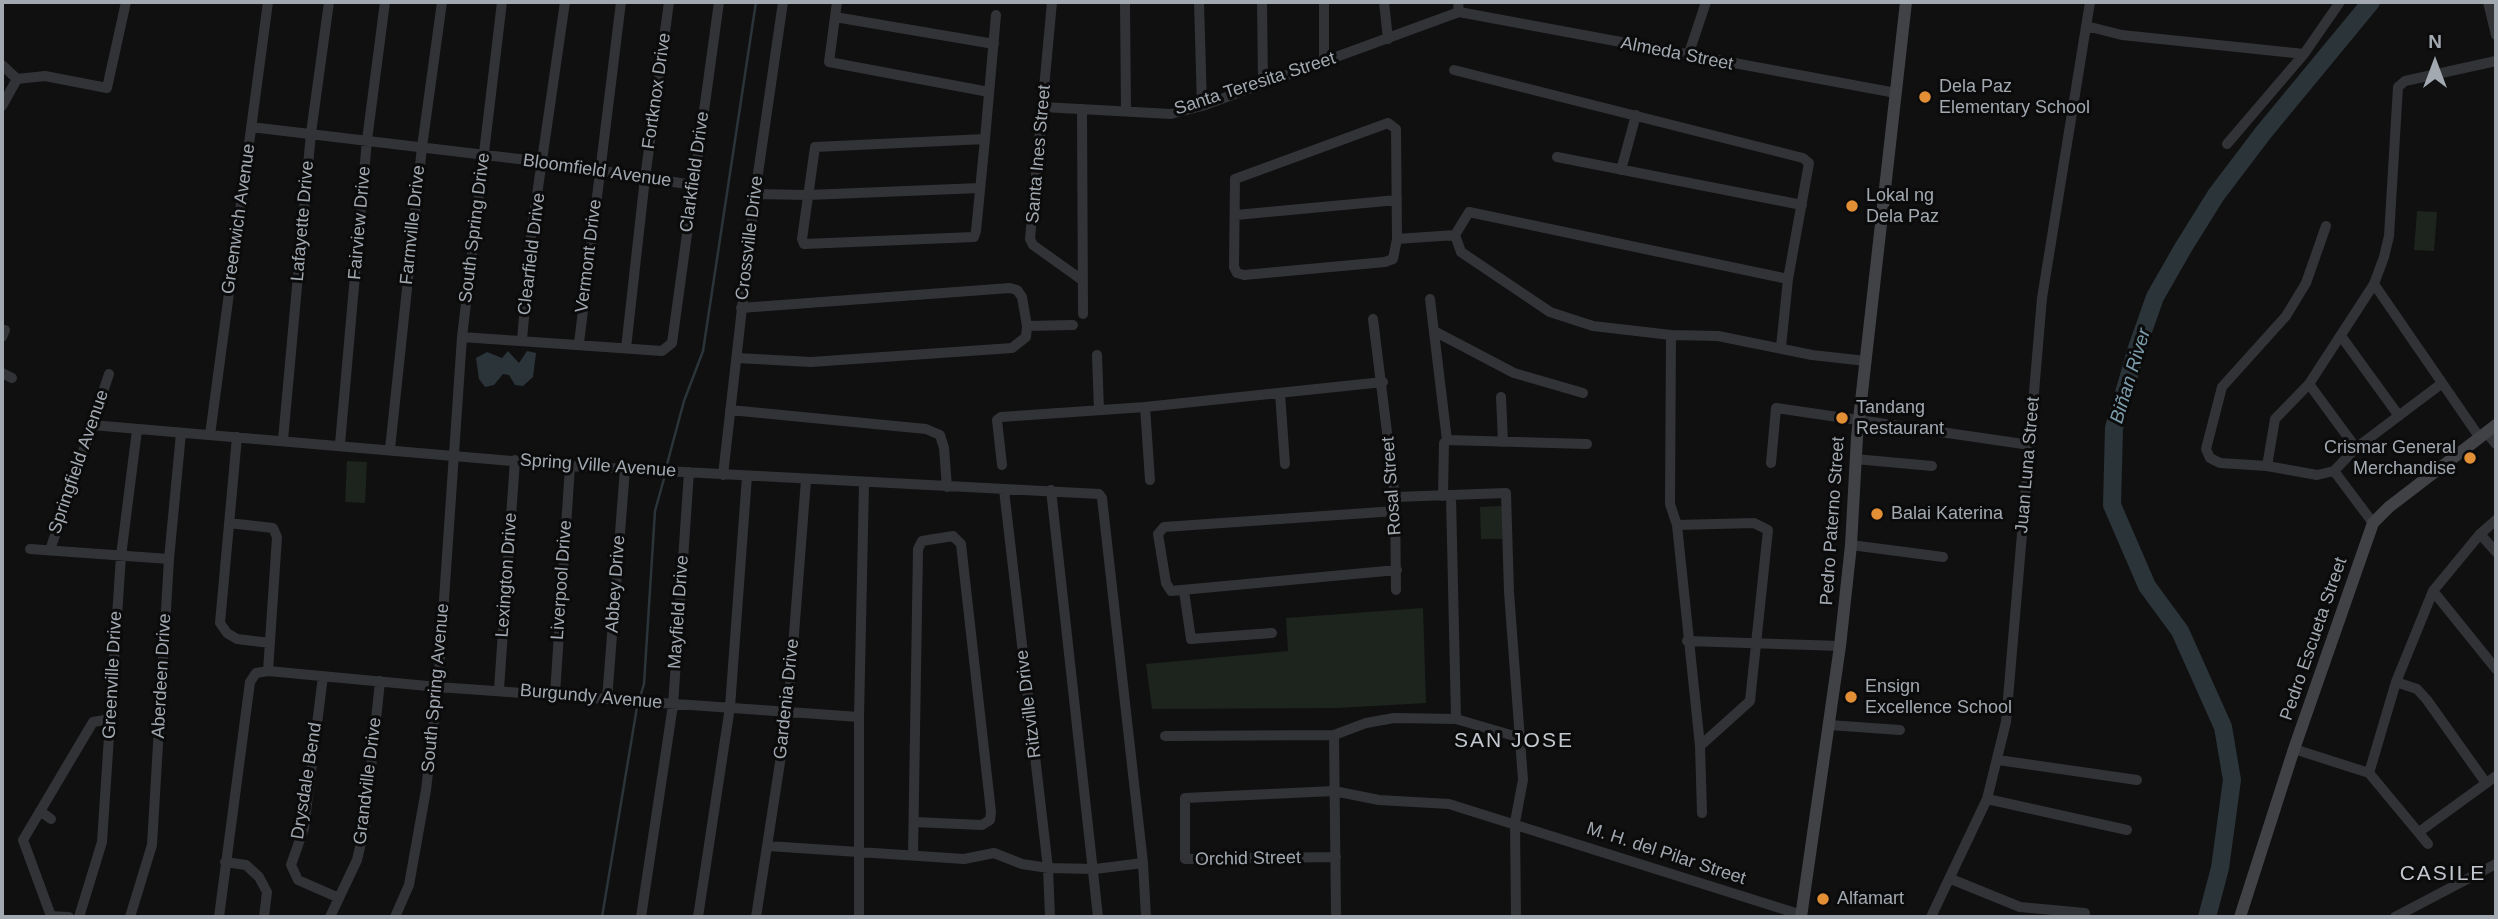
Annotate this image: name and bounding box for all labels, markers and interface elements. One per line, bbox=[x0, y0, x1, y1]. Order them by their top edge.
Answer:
north arrow bbox=[2400, 28, 2470, 98]
text: N bbox=[2428, 31, 2442, 52]
street label: Fortknox Drive bbox=[638, 32, 676, 150]
street label: Almeda Street bbox=[1619, 33, 1735, 75]
street label: Santa Teresita Street bbox=[1172, 48, 1338, 120]
place label: Dela Paz Elementary School bbox=[1939, 76, 2090, 119]
street label: Santa Ines Street bbox=[1022, 84, 1056, 224]
marker: Dela Paz Elementary School bbox=[1917, 89, 1933, 105]
street label: Clarkfield Drive bbox=[676, 110, 714, 234]
street label: Greenwich Avenue bbox=[218, 142, 260, 296]
street label: Bloomfield Avenue bbox=[521, 150, 673, 192]
street label: South Spring Drive bbox=[455, 152, 495, 304]
street label: Lafayette Drive bbox=[287, 160, 319, 282]
street label: Farmville Drive bbox=[396, 164, 430, 286]
street label: Fairview Drive bbox=[344, 165, 376, 281]
street label: Crossville Drive bbox=[732, 175, 768, 301]
place label: Lokal ng Dela Paz bbox=[1866, 185, 1939, 228]
street label: Clearfield Drive bbox=[514, 192, 550, 316]
street label: Vermont Drive bbox=[571, 198, 607, 314]
marker: Lokal ng Dela Paz bbox=[1844, 198, 1860, 214]
water label: Biñan River bbox=[2106, 326, 2156, 426]
street label: Springfield Avenue bbox=[44, 387, 114, 537]
street label: Juan Luna Street bbox=[2011, 396, 2045, 534]
place label: Tandang Restaurant bbox=[1856, 397, 1944, 440]
marker: Tandang Restaurant bbox=[1834, 410, 1850, 426]
street label: Rosal Street bbox=[1378, 436, 1406, 536]
street label: Pedro Paterno Street bbox=[1816, 436, 1850, 606]
place label: Crismar General Merchandise bbox=[2324, 437, 2456, 480]
street label: Spring Ville Avenue bbox=[519, 450, 677, 482]
marker: Crismar General Merchandise bbox=[2462, 450, 2478, 466]
place label: Balai Katerina bbox=[1891, 503, 2003, 525]
marker: Balai Katerina bbox=[1869, 506, 1885, 522]
street label: Lexington Drive bbox=[492, 512, 522, 638]
street label: Liverpool Drive bbox=[547, 519, 577, 641]
street label: Abbey Drive bbox=[602, 534, 630, 634]
street label: Mayfield Drive bbox=[664, 554, 694, 670]
street label: Pedro Escueta Street bbox=[2276, 555, 2352, 723]
street label: South Spring Avenue bbox=[418, 602, 454, 774]
street label: Greenville Drive bbox=[99, 611, 127, 739]
street label: Aberdeen Drive bbox=[148, 613, 176, 739]
street label: Gardenia Drive bbox=[770, 638, 804, 760]
street label: Ritzville Drive bbox=[1012, 649, 1046, 759]
place label: Ensign Excellence School bbox=[1865, 676, 2012, 718]
street label: Burgundy Avenue bbox=[519, 680, 663, 714]
marker: Ensign Excellence School bbox=[1843, 689, 1859, 705]
street label: Grandville Drive bbox=[349, 716, 387, 846]
street label: Drysdale Bend bbox=[287, 721, 327, 841]
district label: SAN JOSE bbox=[1455, 728, 1573, 754]
street label: M. H. del Pilar Street bbox=[1584, 818, 1748, 890]
street label: Orchid Street bbox=[1195, 847, 1301, 871]
district label: CASILE bbox=[2400, 861, 2486, 887]
place label: Alfamart bbox=[1837, 888, 1904, 910]
marker: Alfamart bbox=[1815, 891, 1831, 907]

